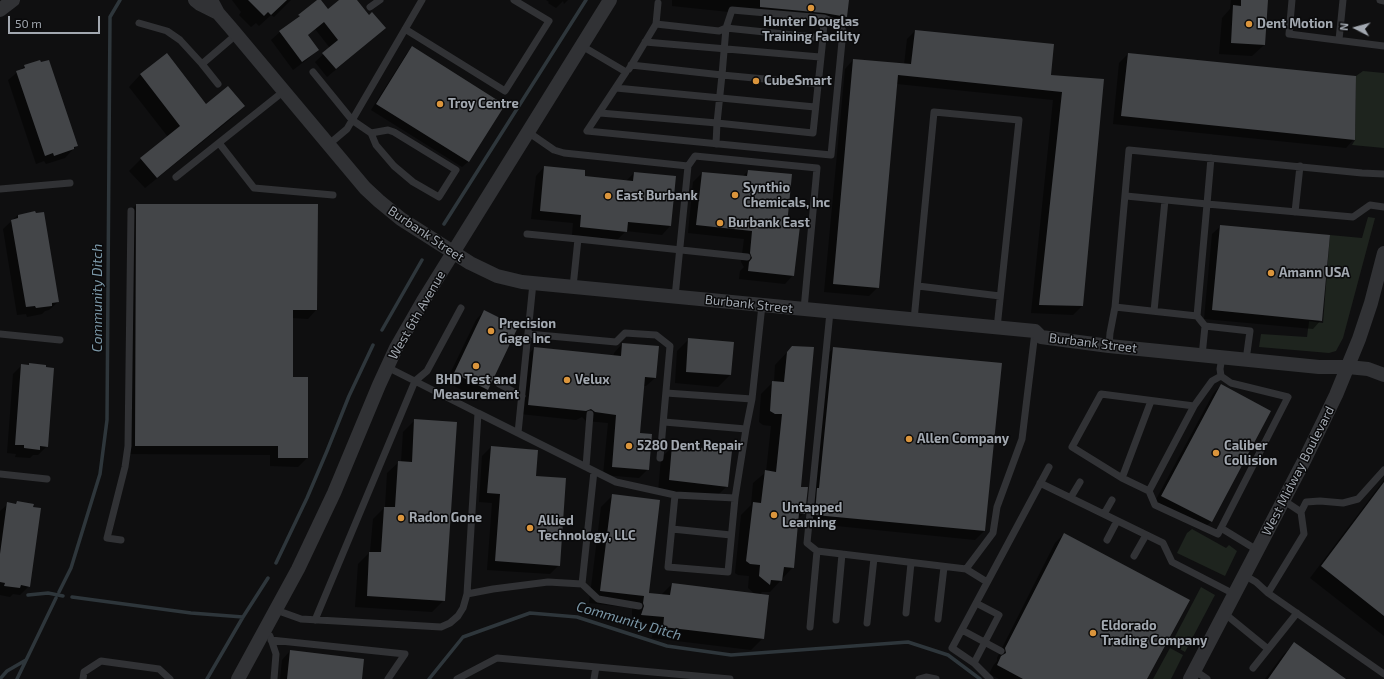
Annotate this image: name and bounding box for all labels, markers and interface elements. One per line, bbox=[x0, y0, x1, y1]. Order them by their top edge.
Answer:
marker: Hunter Douglas Training Facility bbox=[806, 3, 816, 13]
scale bar bbox=[10, 8, 102, 34]
north arrow bbox=[1336, 8, 1376, 48]
place label: Hunter Douglas Training Facility bbox=[762, 14, 860, 45]
text: 50 m bbox=[15, 16, 42, 30]
place label: Dent Motion bbox=[1257, 16, 1333, 32]
marker: Dent Motion bbox=[1244, 19, 1254, 29]
text: N bbox=[1337, 22, 1350, 31]
place label: CubeSmart bbox=[764, 73, 832, 89]
marker: CubeSmart bbox=[751, 76, 761, 86]
place label: Troy Centre bbox=[448, 96, 519, 112]
marker: Troy Centre bbox=[435, 99, 445, 109]
place label: Synthio Chemicals, Inc bbox=[743, 180, 830, 211]
place label: East Burbank bbox=[616, 188, 698, 204]
marker: Synthio Chemicals, Inc bbox=[730, 190, 740, 200]
marker: East Burbank bbox=[603, 191, 613, 201]
street label: Burbank Street bbox=[385, 203, 467, 265]
place label: Burbank East bbox=[728, 215, 810, 231]
marker: Burbank East bbox=[715, 218, 725, 228]
water label: Community Ditch bbox=[89, 244, 105, 352]
place label: Amann USA bbox=[1279, 265, 1350, 281]
street label: West 6th Avenue bbox=[385, 268, 449, 362]
marker: Amann USA bbox=[1266, 268, 1276, 278]
street label: Burbank Street bbox=[704, 292, 794, 316]
place label: Precision Gage Inc bbox=[499, 316, 556, 347]
marker: Precision Gage Inc bbox=[486, 326, 496, 336]
street label: Burbank Street bbox=[1048, 330, 1138, 356]
marker: BHD Test and Measurement bbox=[471, 361, 481, 371]
place label: BHD Test and Measurement bbox=[433, 372, 519, 403]
place label: Velux bbox=[575, 372, 610, 388]
marker: Velux bbox=[562, 375, 572, 385]
street label: West Midway Boulevard bbox=[1259, 404, 1337, 538]
place label: Allen Company bbox=[917, 431, 1009, 447]
marker: Allen Company bbox=[904, 434, 914, 444]
place label: 5280 Dent Repair bbox=[637, 438, 743, 454]
place label: Caliber Collision bbox=[1224, 438, 1277, 469]
marker: 5280 Dent Repair bbox=[624, 441, 634, 451]
marker: Caliber Collision bbox=[1211, 448, 1221, 458]
place label: Untapped Learning bbox=[782, 500, 842, 531]
place label: Radon Gone bbox=[409, 510, 482, 526]
marker: Untapped Learning bbox=[769, 510, 779, 520]
marker: Radon Gone bbox=[396, 513, 406, 523]
place label: Allied Technology, LLC bbox=[538, 513, 636, 544]
marker: Allied Technology, LLC bbox=[525, 523, 535, 533]
water label: Community Ditch bbox=[575, 598, 683, 644]
place label: Eldorado Trading Company bbox=[1101, 618, 1207, 649]
marker: Eldorado Trading Company bbox=[1088, 628, 1098, 638]

